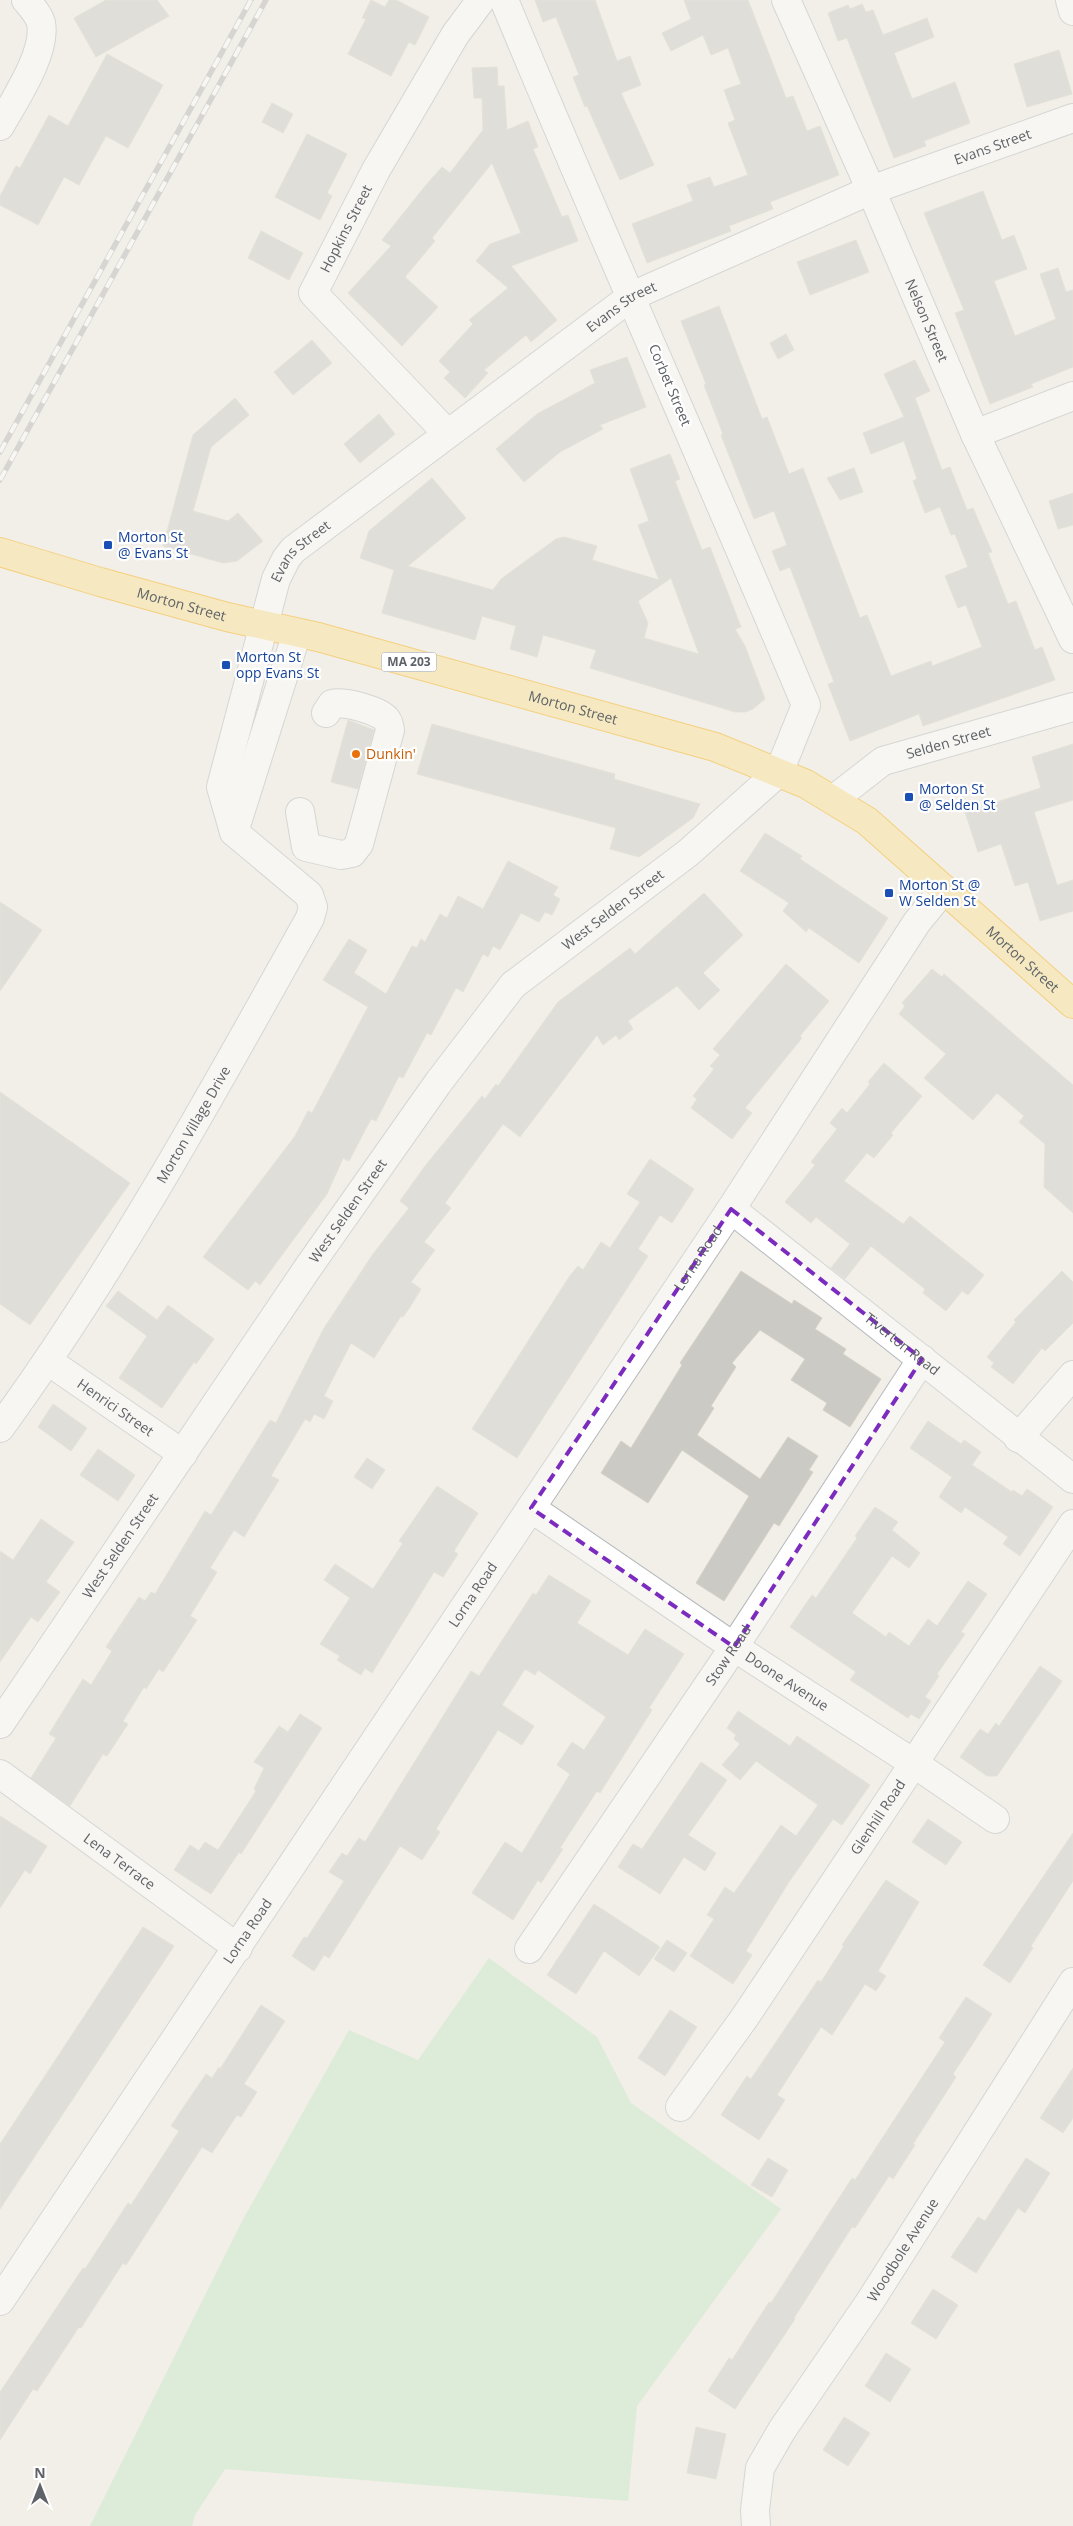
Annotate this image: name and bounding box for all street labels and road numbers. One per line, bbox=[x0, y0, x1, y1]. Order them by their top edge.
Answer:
street label: Evans Street bbox=[951, 124, 1034, 169]
street label: Hopkins Street bbox=[315, 181, 376, 276]
street label: Evans Street bbox=[582, 276, 659, 336]
street label: Nelson Street bbox=[901, 276, 953, 365]
street label: Corbet Street bbox=[645, 341, 696, 429]
street label: Evans Street bbox=[266, 515, 334, 585]
street label: Morton Street bbox=[135, 583, 228, 625]
road number: MA 203 bbox=[382, 652, 436, 672]
street label: Morton Street bbox=[527, 686, 620, 729]
street label: Selden Street bbox=[904, 721, 993, 763]
street label: West Selden Street bbox=[558, 865, 668, 954]
street label: Morton Street bbox=[982, 921, 1063, 996]
street label: Morton Village Drive bbox=[152, 1062, 234, 1187]
street label: West Selden Street bbox=[304, 1155, 391, 1266]
street label: Lorna Road bbox=[669, 1221, 726, 1294]
street label: Tiverton Road bbox=[861, 1308, 944, 1379]
street label: Henrici Street bbox=[74, 1374, 158, 1440]
street label: West Selden Street bbox=[78, 1489, 162, 1602]
street label: Lorna Road bbox=[444, 1558, 501, 1631]
street label: Stow Road bbox=[701, 1621, 755, 1689]
street label: Doone Avenue bbox=[742, 1647, 833, 1715]
street label: Glenhill Road bbox=[846, 1776, 909, 1858]
street label: Lena Terrace bbox=[80, 1828, 160, 1894]
street label: Lorna Road bbox=[218, 1895, 276, 1967]
street label: Woodbole Avenue bbox=[862, 2194, 942, 2305]

